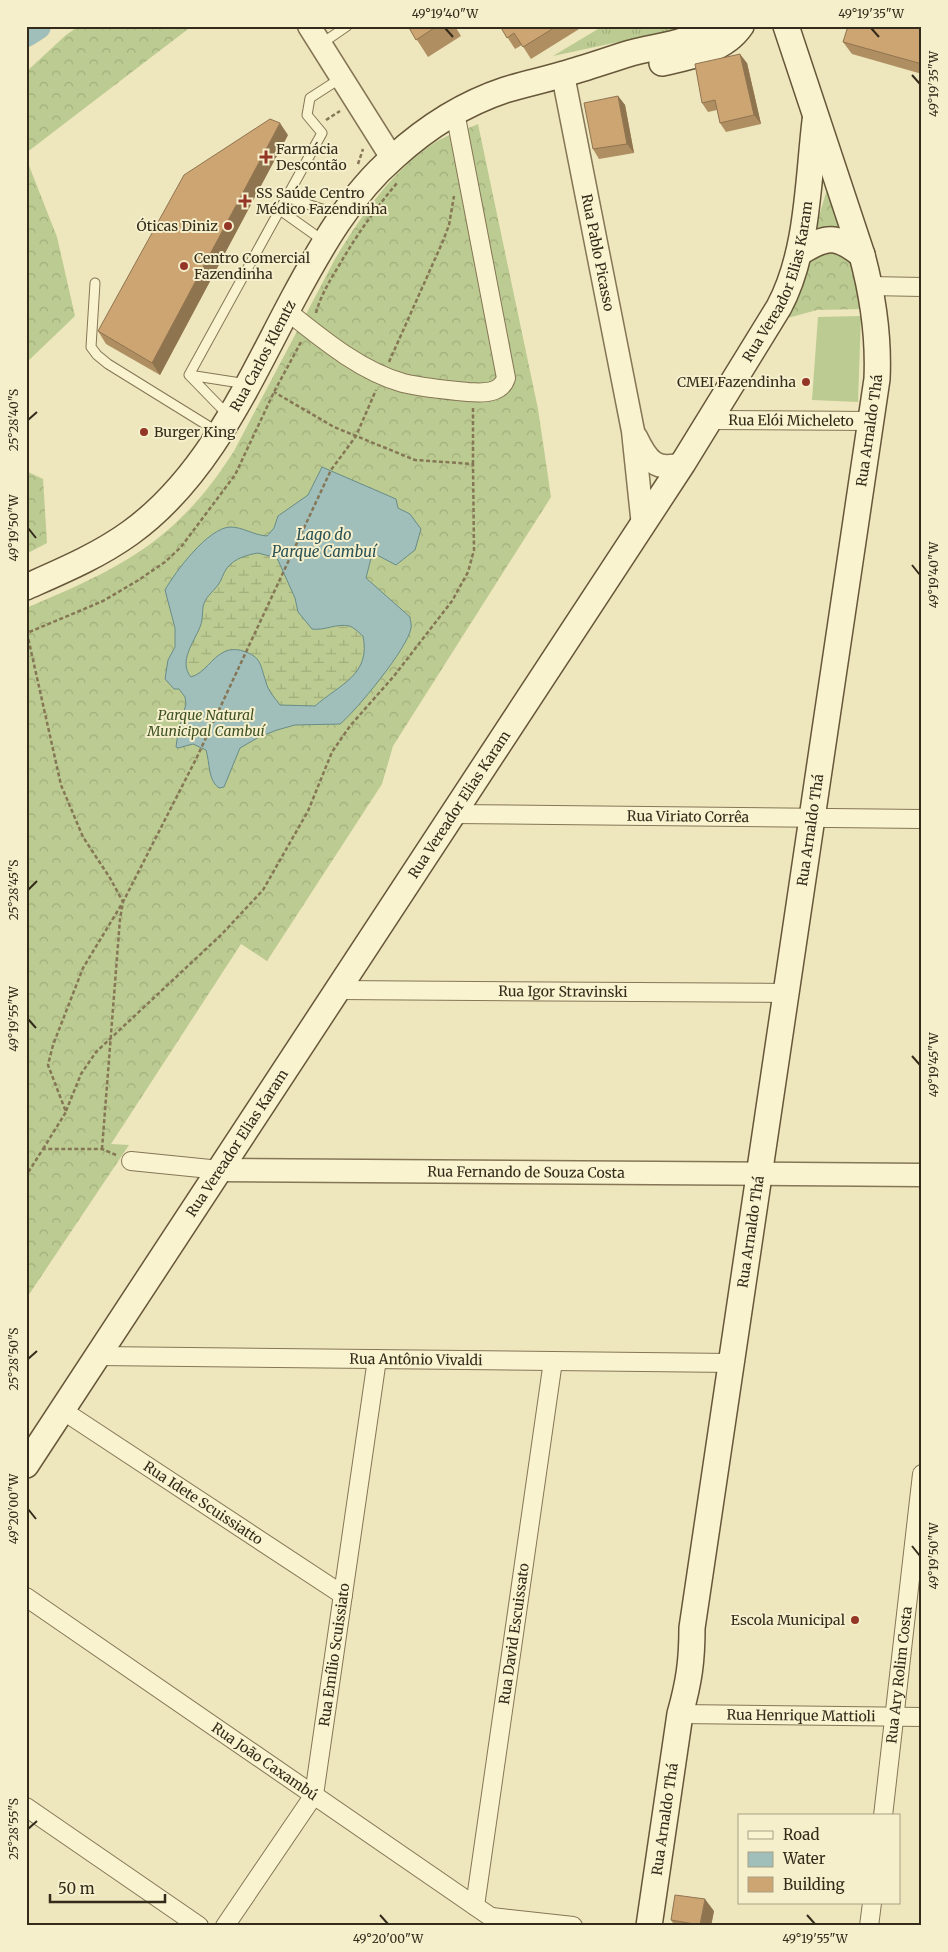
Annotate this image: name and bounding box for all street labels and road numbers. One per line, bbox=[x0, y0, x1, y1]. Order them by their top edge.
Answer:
street label: Rua Pablo Picasso bbox=[578, 192, 618, 313]
street label: Rua Vereador Elias Karam bbox=[738, 200, 816, 365]
street label: Rua Carlos Klemtz bbox=[226, 297, 300, 415]
street label: Rua Arnaldo Thá bbox=[852, 374, 886, 488]
street label: Rua Elói Micheleto bbox=[728, 411, 854, 430]
street label: Rua Vereador Elias Karam bbox=[404, 727, 514, 882]
street label: Rua Arnaldo Thá bbox=[793, 772, 827, 887]
street label: Rua Viriato Corrêa bbox=[627, 807, 750, 826]
street label: Rua Igor Stravinski bbox=[498, 982, 628, 1001]
street label: Rua Vereador Elias Karam bbox=[182, 1066, 292, 1220]
street label: Rua Fernando de Souza Costa bbox=[427, 1162, 625, 1182]
street label: Rua Arnaldo Thá bbox=[733, 1174, 768, 1289]
street label: Rua Antônio Vivaldi bbox=[349, 1350, 483, 1369]
street label: Rua Idete Scuissiatto bbox=[140, 1457, 266, 1549]
street label: Rua David Escuissato bbox=[495, 1562, 533, 1706]
street label: Rua Emílio Scuissiato bbox=[315, 1582, 353, 1728]
street label: Rua Ary Rolim Costa bbox=[882, 1605, 916, 1745]
street label: Rua Henrique Mattioli bbox=[726, 1706, 876, 1725]
street label: Rua João Caxambú bbox=[208, 1719, 322, 1804]
street label: Rua Arnaldo Thá bbox=[648, 1761, 682, 1876]

